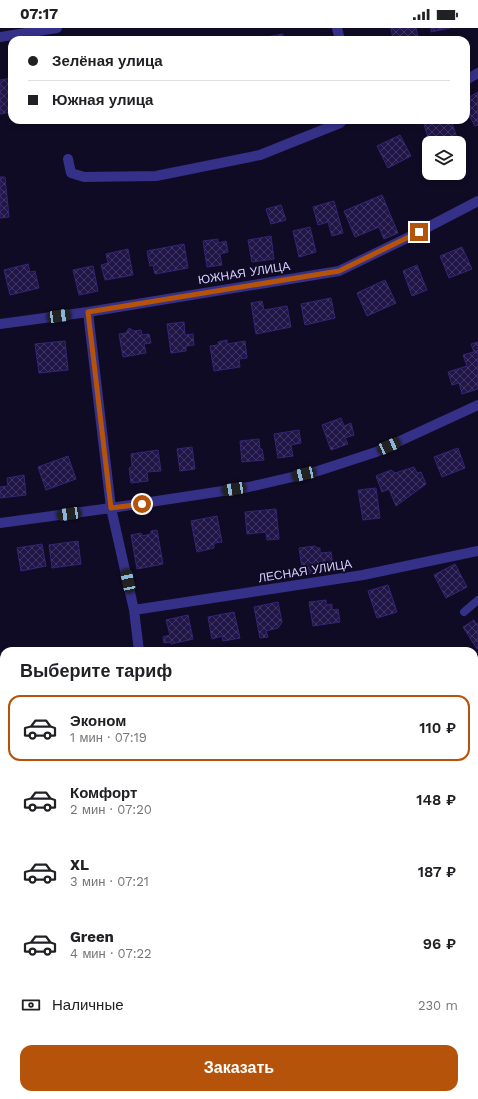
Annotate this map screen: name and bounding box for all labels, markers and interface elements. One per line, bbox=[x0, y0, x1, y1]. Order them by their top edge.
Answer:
text: 07:17 bbox=[20, 5, 58, 23]
text: Зелёная улица bbox=[52, 52, 163, 70]
text: Южная улица bbox=[52, 91, 153, 109]
map controls bbox=[422, 136, 466, 180]
button: layers bbox=[422, 136, 466, 180]
route end bbox=[410, 223, 428, 241]
street label: ЮЖНАЯ УЛИЦА bbox=[197, 259, 291, 287]
car bbox=[46, 308, 72, 324]
car bbox=[376, 436, 402, 456]
car bbox=[291, 465, 317, 483]
car bbox=[221, 481, 247, 497]
route start bbox=[133, 495, 151, 513]
car bbox=[56, 506, 82, 522]
street label: ЛЕСНАЯ УЛИЦА bbox=[257, 557, 353, 585]
car bbox=[120, 568, 136, 594]
text: Выберите тариф bbox=[20, 660, 172, 681]
icon: car bbox=[22, 710, 58, 746]
text: Эконом bbox=[70, 712, 126, 730]
text: 110 ₽ bbox=[419, 719, 456, 737]
text: 1 мин · 07:19 bbox=[70, 730, 147, 745]
icon: car bbox=[22, 782, 58, 818]
text: Комфорт bbox=[70, 784, 137, 802]
text: 148 ₽ bbox=[416, 791, 456, 809]
text: 2 мин · 07:20 bbox=[70, 802, 152, 817]
icon: car bbox=[22, 854, 58, 890]
text: XL bbox=[70, 856, 89, 874]
text: 187 ₽ bbox=[418, 863, 456, 881]
text: 3 мин · 07:21 bbox=[70, 874, 149, 889]
icon: car bbox=[22, 926, 58, 962]
text: Green bbox=[70, 928, 114, 946]
text: 96 ₽ bbox=[423, 935, 456, 953]
text: 4 мин · 07:22 bbox=[70, 946, 152, 961]
icon: cash bbox=[20, 994, 42, 1016]
text: Наличные bbox=[52, 996, 124, 1014]
text: 230 m bbox=[418, 998, 458, 1013]
button: Заказать bbox=[20, 1045, 458, 1091]

